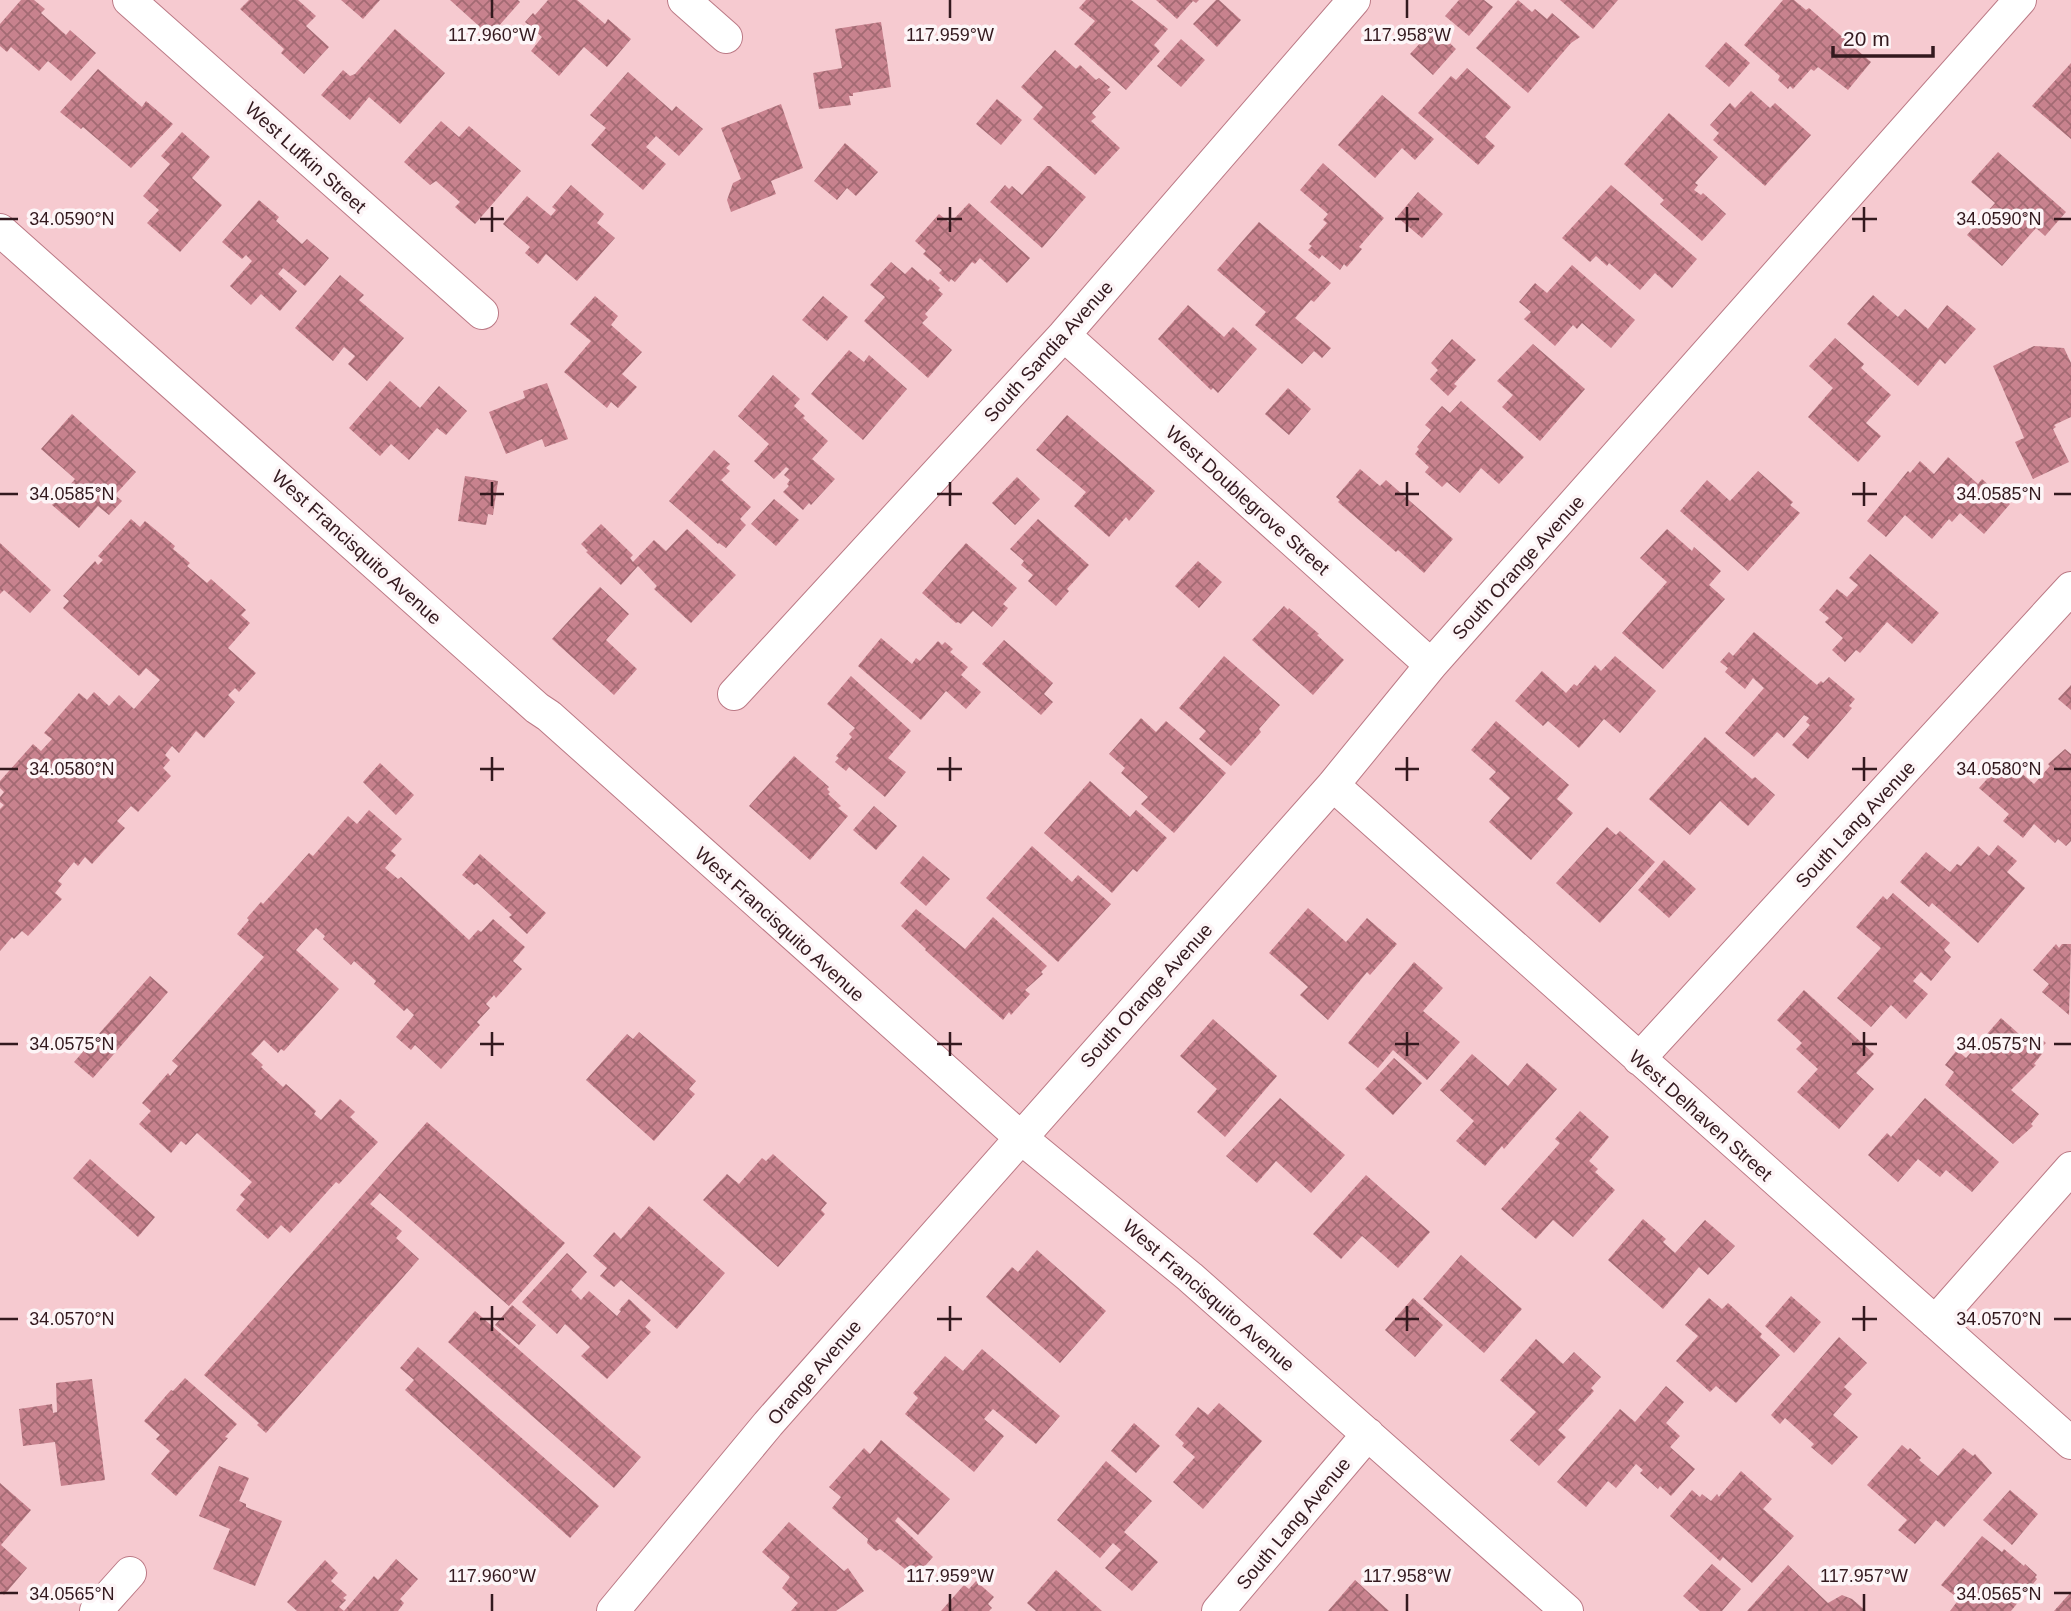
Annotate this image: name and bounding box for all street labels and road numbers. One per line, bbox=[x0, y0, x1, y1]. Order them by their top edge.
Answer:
street label: West Lufkin Street bbox=[241, 98, 371, 217]
street label: South Sandia Avenue bbox=[980, 277, 1117, 426]
street label: West Doublegrove Street bbox=[1162, 422, 1334, 580]
street label: West Francisquito Avenue bbox=[268, 466, 445, 629]
street label: South Orange Avenue bbox=[1448, 491, 1589, 644]
street label: South Lang Avenue bbox=[1791, 757, 1919, 892]
street label: West Francisquito Avenue bbox=[691, 843, 868, 1006]
street label: South Orange Avenue bbox=[1076, 919, 1217, 1072]
street label: West Delhaven Street bbox=[1625, 1046, 1777, 1185]
street label: West Francisquito Avenue bbox=[1119, 1215, 1299, 1375]
street label: Orange Avenue bbox=[763, 1316, 866, 1429]
street label: South Lang Avenue bbox=[1232, 1453, 1355, 1593]

